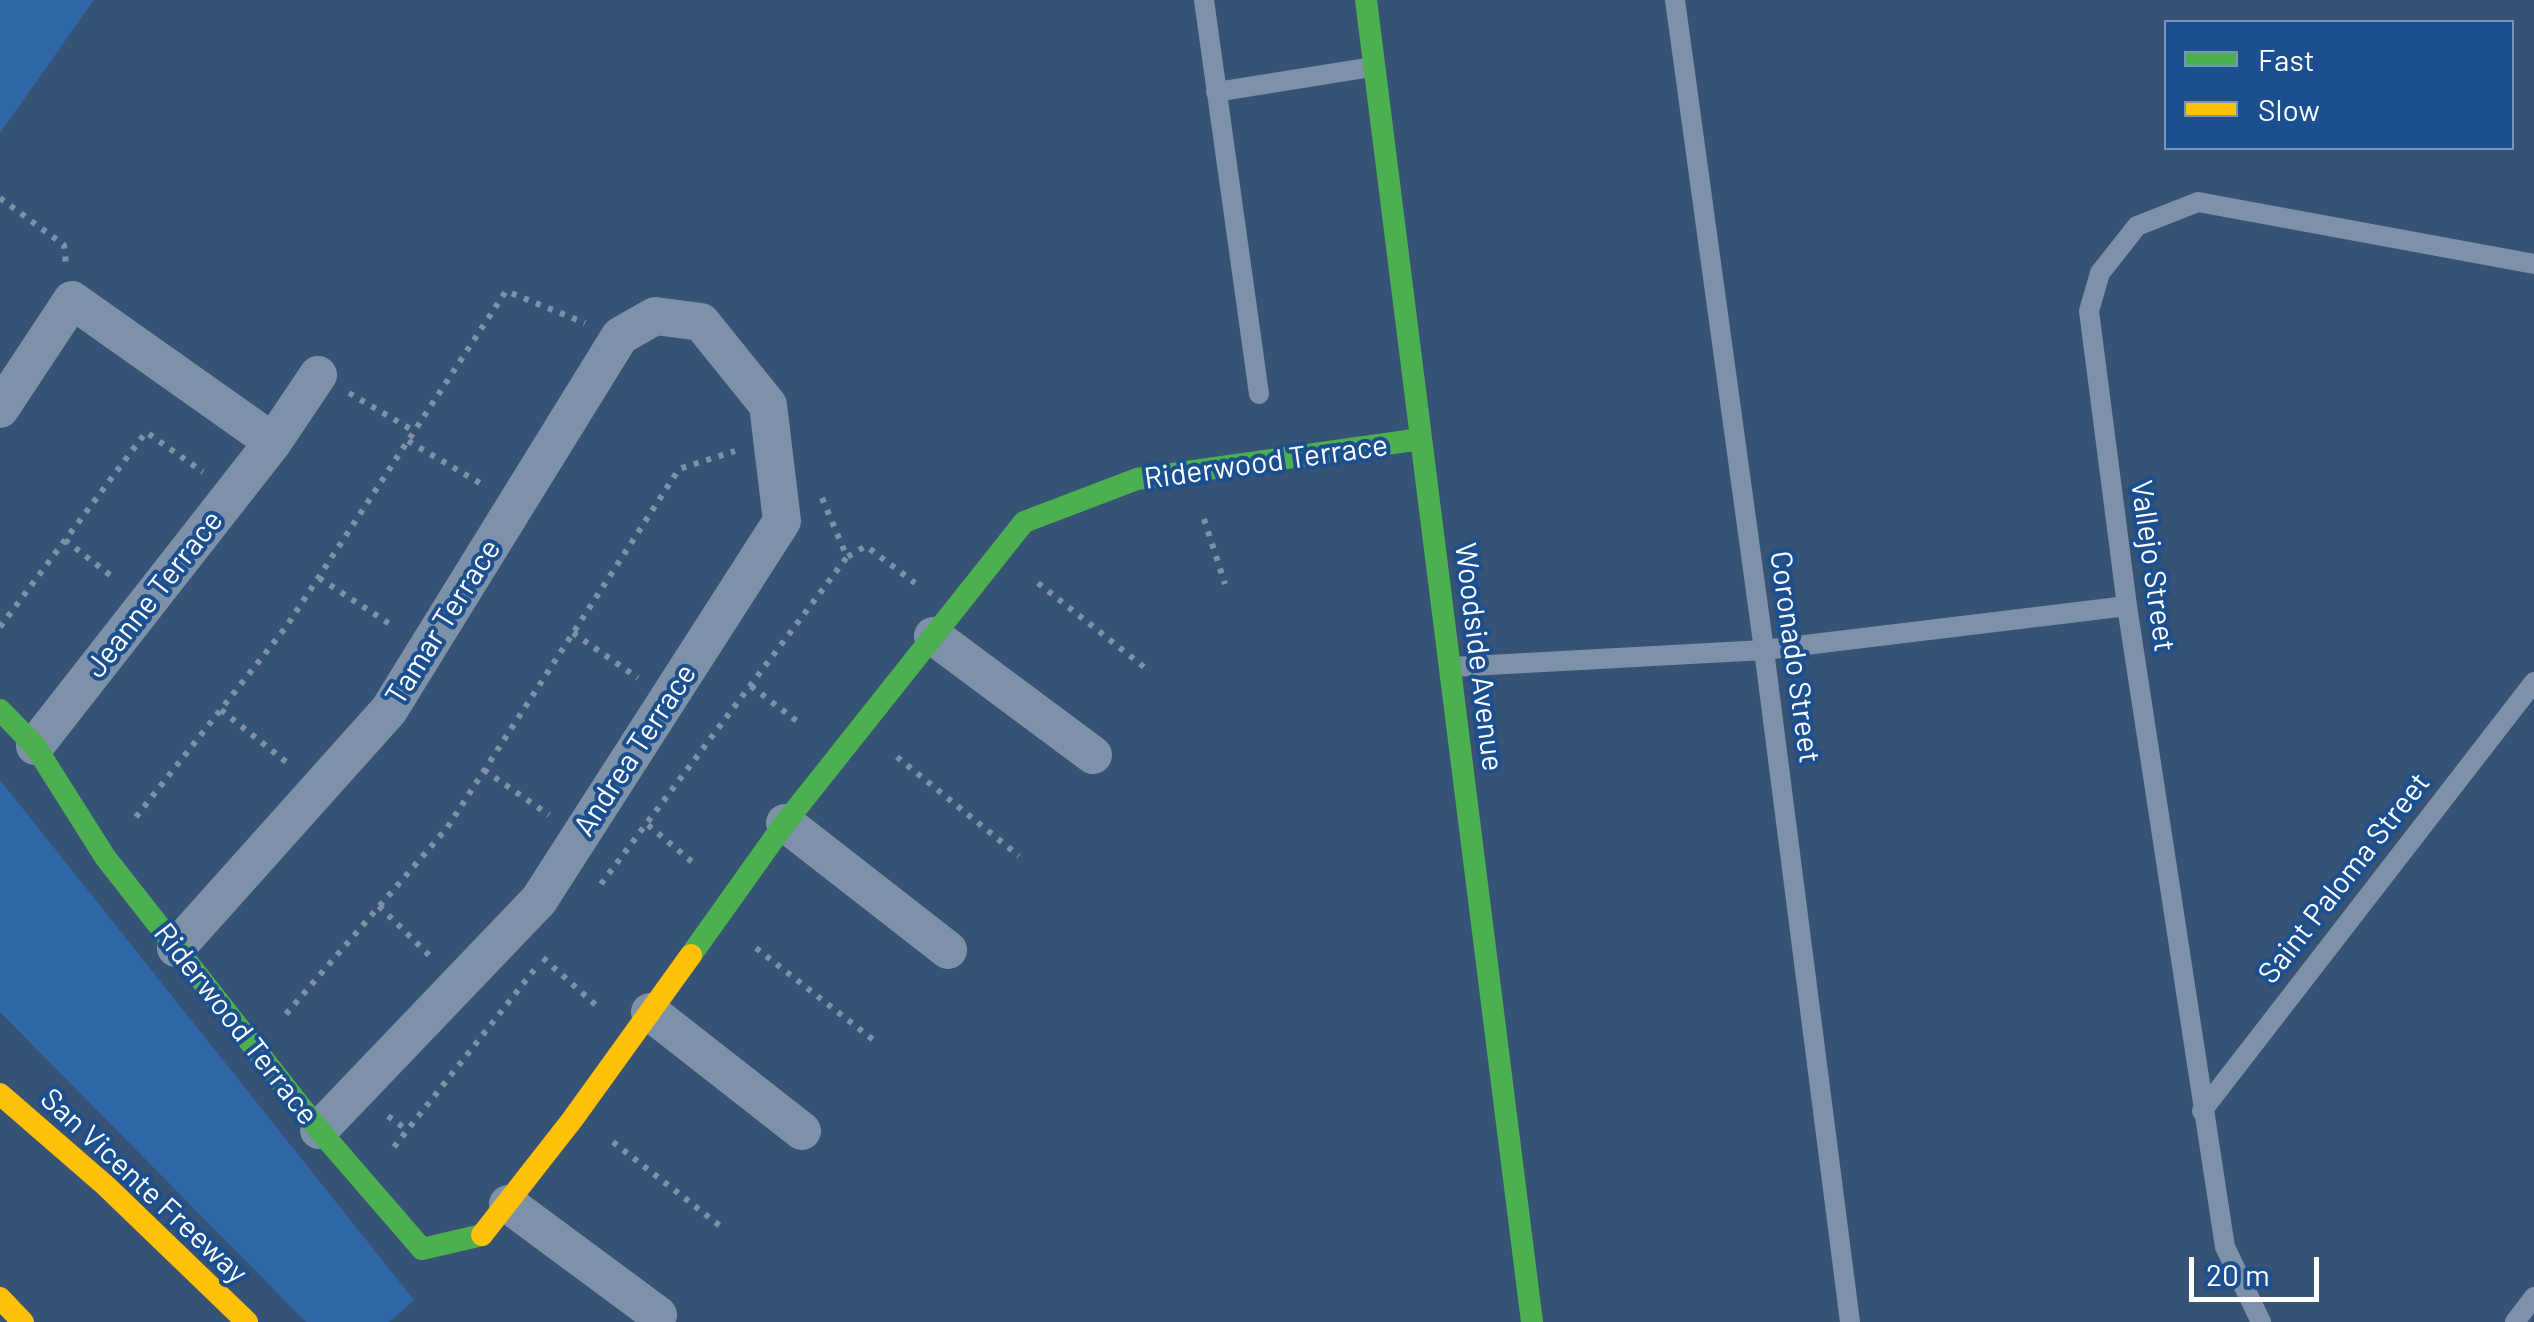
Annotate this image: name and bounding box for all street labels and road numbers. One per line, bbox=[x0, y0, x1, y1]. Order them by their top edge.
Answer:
street label: Riderwood Terrace bbox=[1142, 427, 1390, 497]
street label: Vallejo Street bbox=[2123, 478, 2183, 654]
street label: Jeanne Terrace bbox=[78, 503, 230, 685]
street label: Tamar Terrace bbox=[378, 532, 508, 712]
street label: Woodside Avenue bbox=[1447, 541, 1511, 773]
street label: Coronado Street bbox=[1762, 549, 1828, 765]
street label: Andrea Terrace bbox=[566, 657, 704, 843]
street label: Saint Paloma Street bbox=[2250, 765, 2438, 991]
street label: Riderwood Terrace bbox=[146, 916, 326, 1132]
street label: San Vicente Freeway bbox=[33, 1081, 255, 1291]

